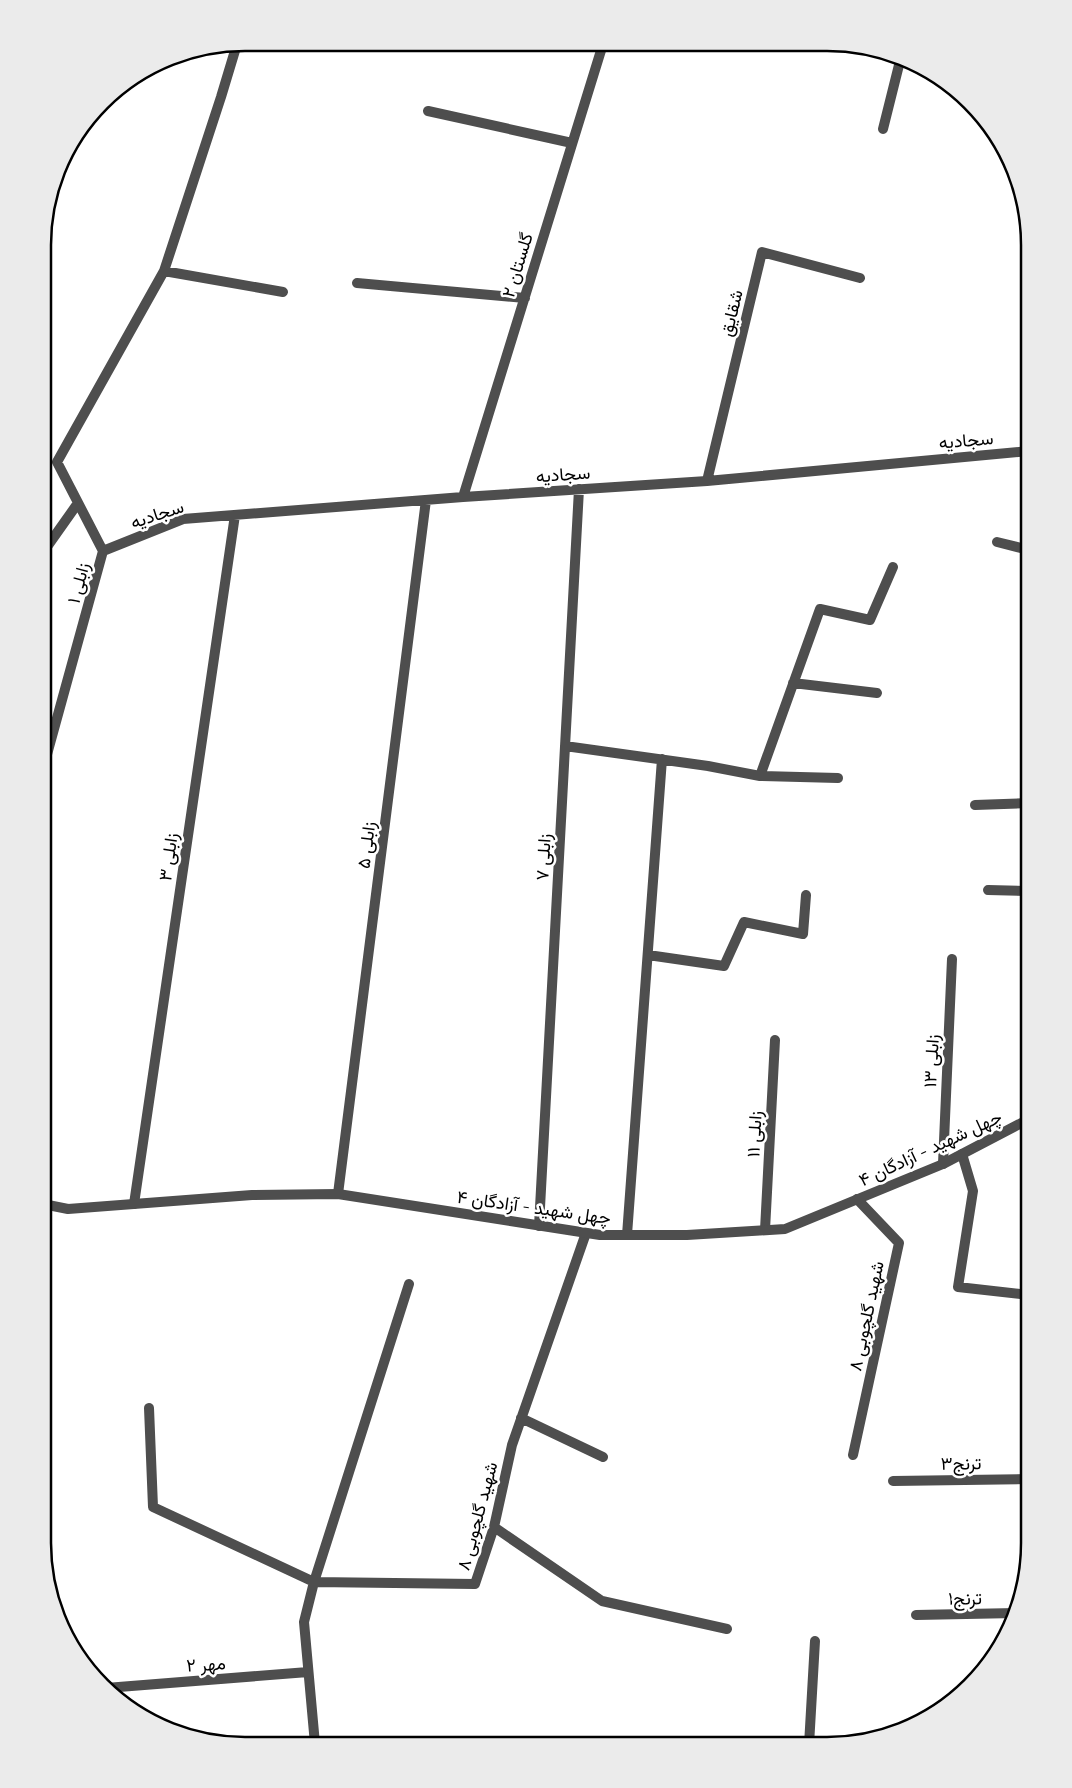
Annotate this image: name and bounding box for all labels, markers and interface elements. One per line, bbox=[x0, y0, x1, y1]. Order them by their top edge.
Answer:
street label: گلستان ۲ bbox=[497, 230, 537, 300]
street label: شقایق bbox=[715, 287, 748, 339]
street label: سجادیه bbox=[938, 427, 994, 453]
street label: سجادیه bbox=[535, 462, 591, 486]
street label: سجادیه bbox=[128, 496, 186, 532]
street label: زابلی ۱ bbox=[62, 560, 94, 606]
street label: زابلی ۵ bbox=[353, 820, 380, 870]
street label: زابلی ۳ bbox=[154, 832, 183, 883]
street label: زابلی ۷ bbox=[531, 833, 556, 881]
street label: زابلی ۱۳ bbox=[919, 1034, 944, 1088]
street label: چهل شهید - آزادگان ۴ bbox=[855, 1106, 1006, 1192]
street label: زابلی ۱۱ bbox=[742, 1110, 767, 1158]
street label: چهل شهید - آزادگان ۴ bbox=[455, 1186, 612, 1230]
street label: شهید گلچوبی ۸ bbox=[844, 1259, 890, 1373]
street label: ترنج۳ bbox=[941, 1452, 982, 1476]
street label: شهید گلچوبی ۸ bbox=[452, 1459, 504, 1573]
street label: ترنج۱ bbox=[948, 1587, 982, 1611]
street label: مهر ۲ bbox=[186, 1652, 227, 1677]

